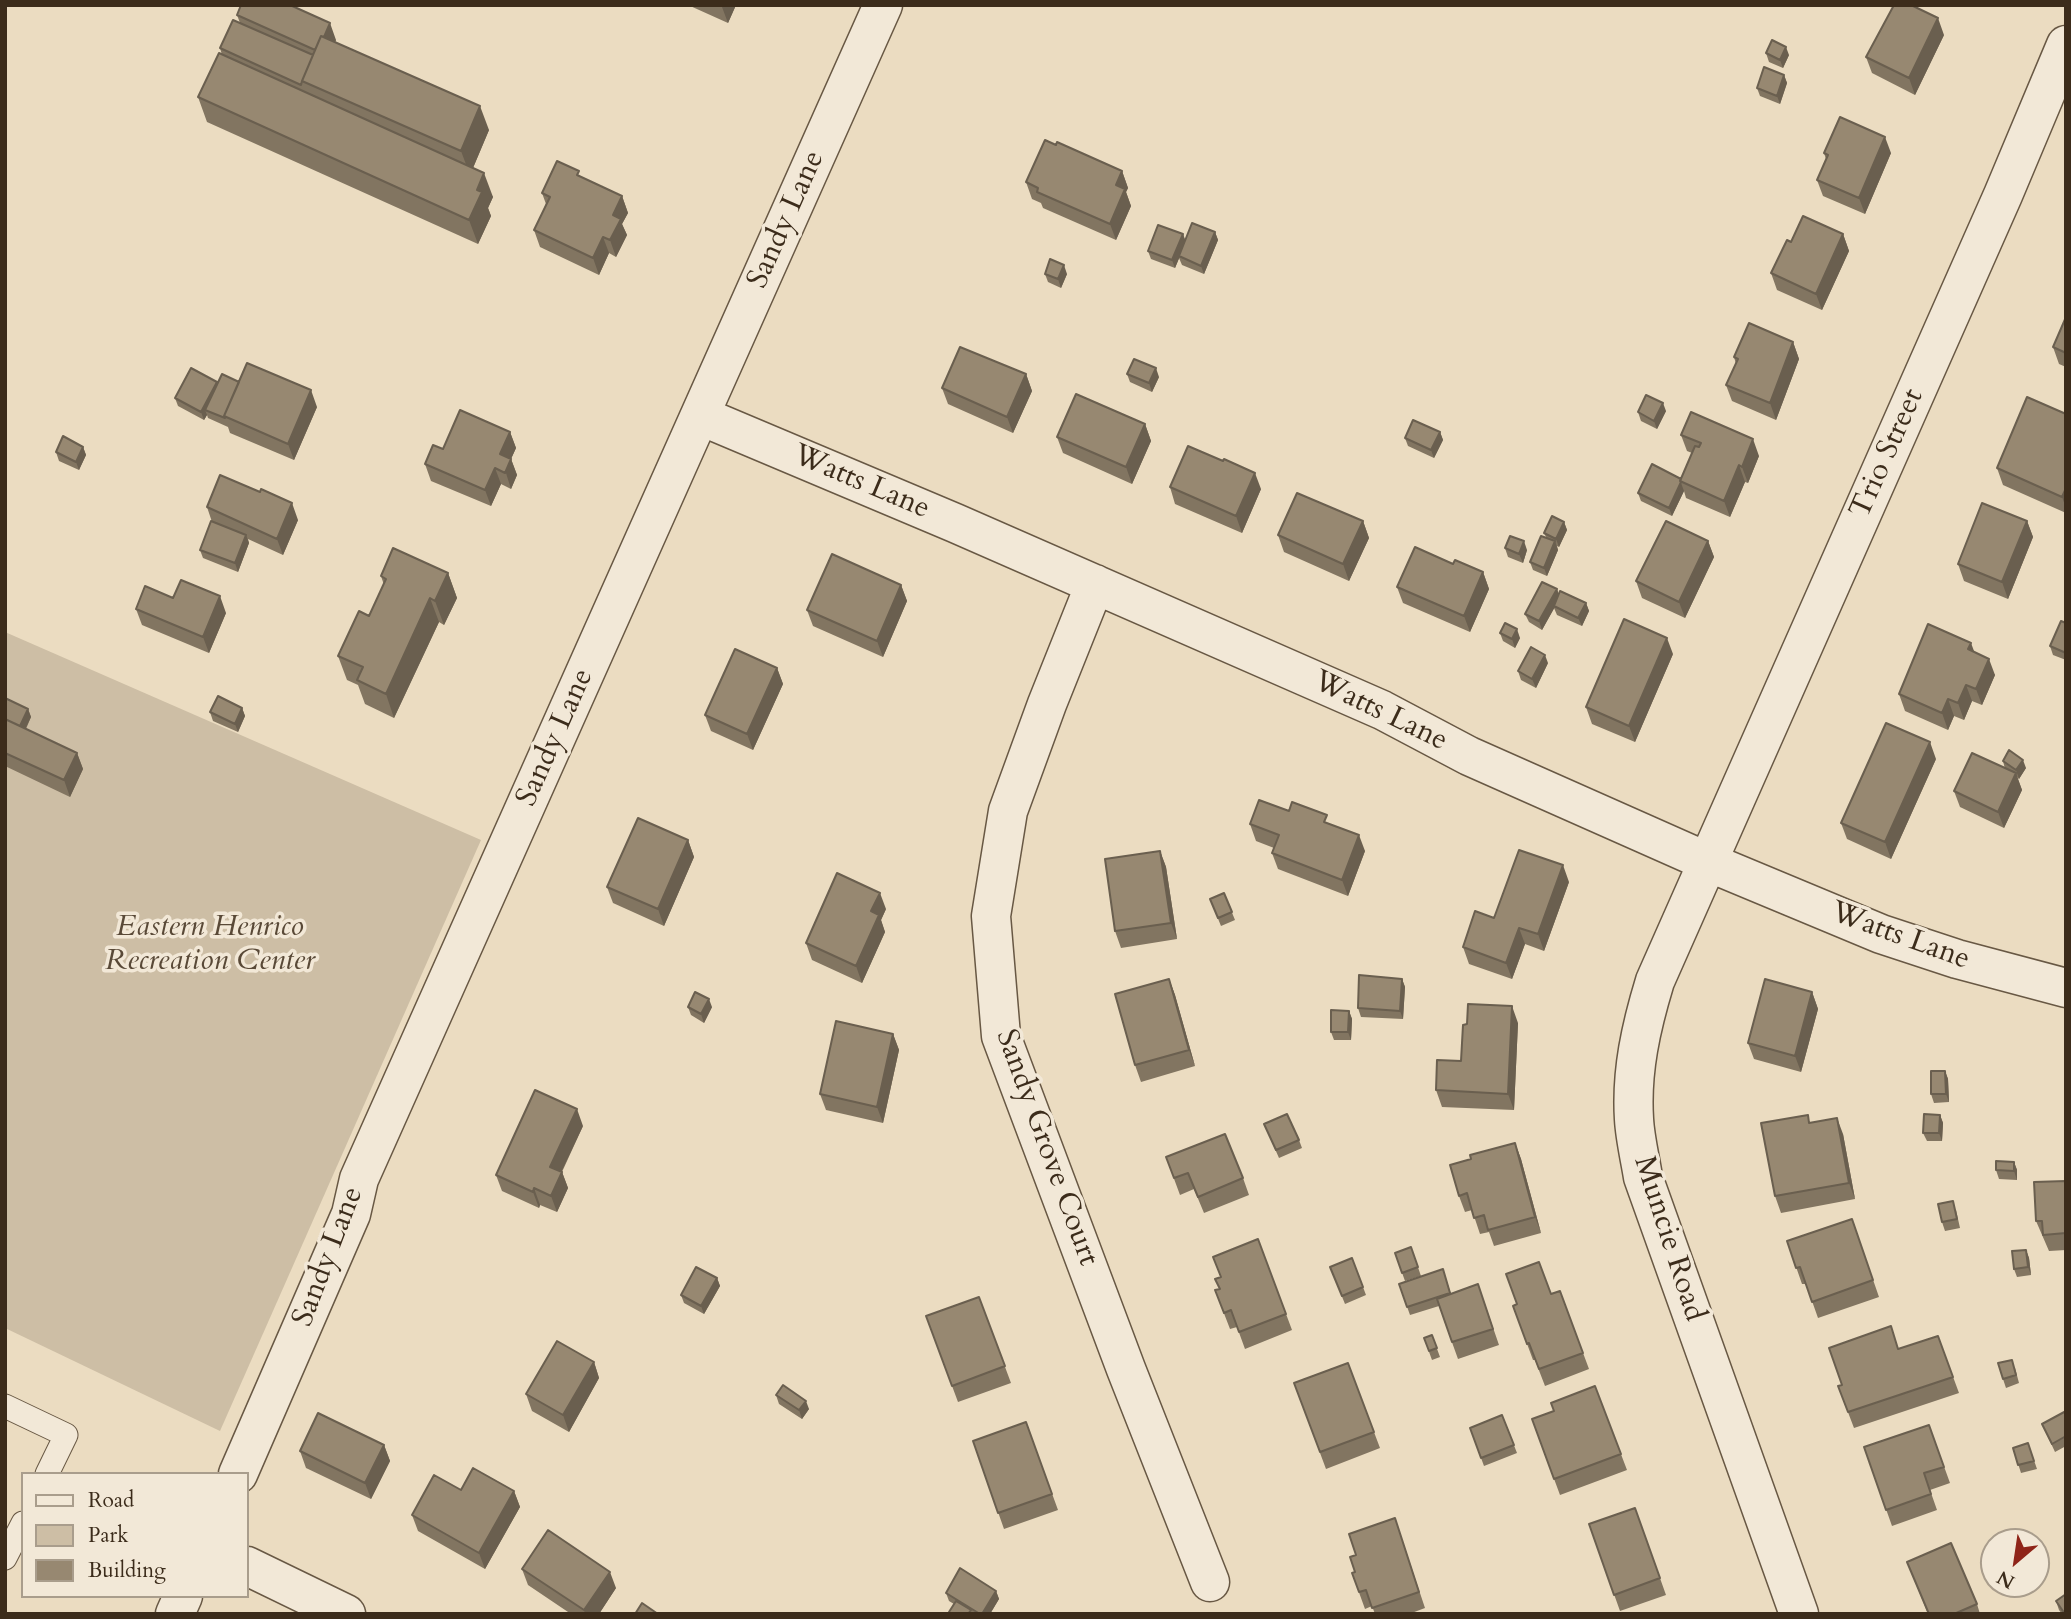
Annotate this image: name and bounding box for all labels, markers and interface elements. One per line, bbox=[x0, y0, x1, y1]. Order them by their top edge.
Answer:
street label: Sandy Lane bbox=[741, 146, 833, 294]
street label: Trio Street bbox=[1844, 384, 1932, 524]
street label: Watts Lane bbox=[787, 438, 935, 528]
street label: Sandy Lane bbox=[510, 664, 602, 812]
street label: Watts Lane bbox=[1307, 664, 1453, 760]
street label: Watts Lane bbox=[1826, 895, 1974, 979]
park label: Eastern Henrico Recreation Center bbox=[105, 910, 315, 981]
street label: Sandy Grove Court bbox=[987, 1025, 1105, 1271]
street label: Muncie Road bbox=[1624, 1152, 1712, 1326]
street label: Sandy Lane bbox=[286, 1182, 372, 1332]
legend bbox=[21, 1472, 248, 1598]
text: Road bbox=[88, 1486, 134, 1515]
text: Park bbox=[88, 1521, 128, 1550]
north arrow bbox=[1980, 1528, 2050, 1598]
text: Building bbox=[88, 1556, 166, 1585]
text: N bbox=[1992, 1564, 2019, 1595]

